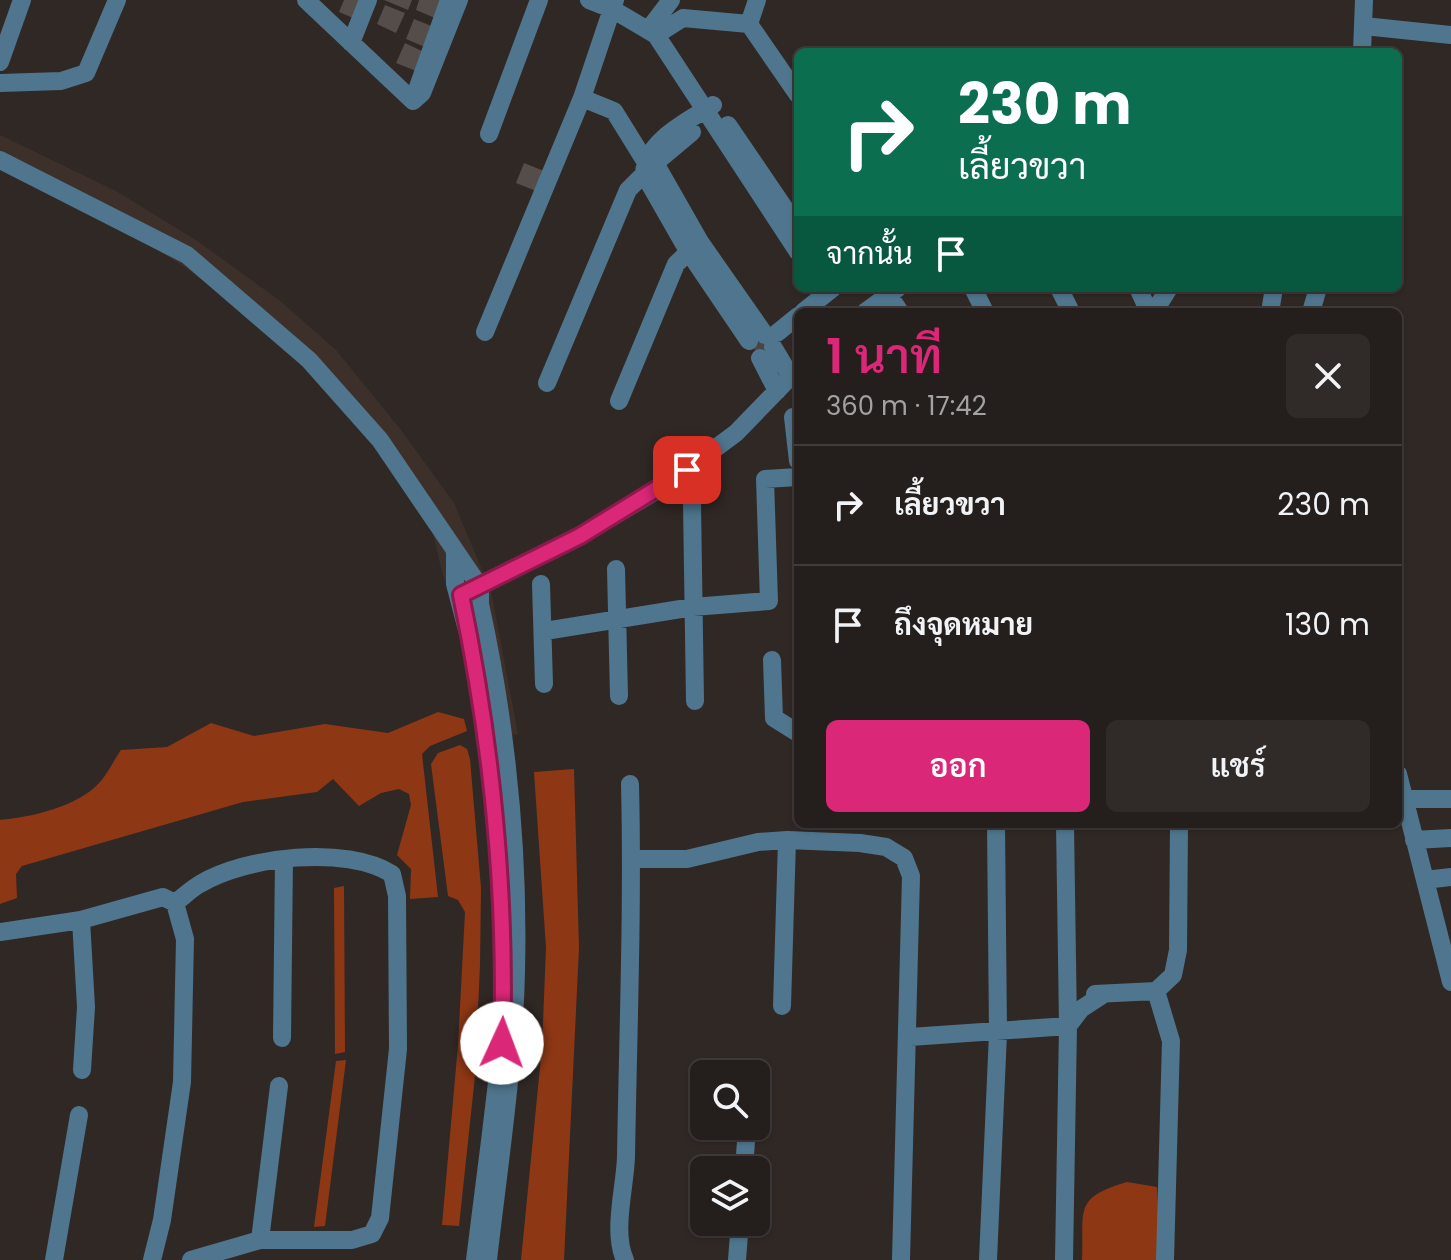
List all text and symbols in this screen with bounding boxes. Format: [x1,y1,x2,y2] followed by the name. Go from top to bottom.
[958,65,1132,144] text: 230 m
[826,80,930,184] icon: right
[958,141,1086,192] text: เลี้ยวขวา
[826,232,913,275] text: จากนั้น
[929,232,973,276] icon: arrive
[826,323,942,390] text: 1 นาที
[1286,334,1370,418] button: close
[826,388,987,424] text: 360 m · 17:42
[653,436,721,504] pin
[665,448,709,492] icon: arrive
[826,483,870,527] icon: right
[894,483,1006,526] text: เลี้ยวขวา
[1277,483,1370,526] text: 230 m
[826,603,870,647] icon: arrive
[894,603,1033,646] text: ถึงจุดหมาย
[1285,603,1370,646] text: 130 m
[826,720,1090,812] button: ออก
[1106,720,1370,812] button: แชร์
[460,1001,544,1085] position arrow
[690,1060,770,1236] map controls
[690,1060,770,1140] button: search
[690,1156,770,1236] button: layers

